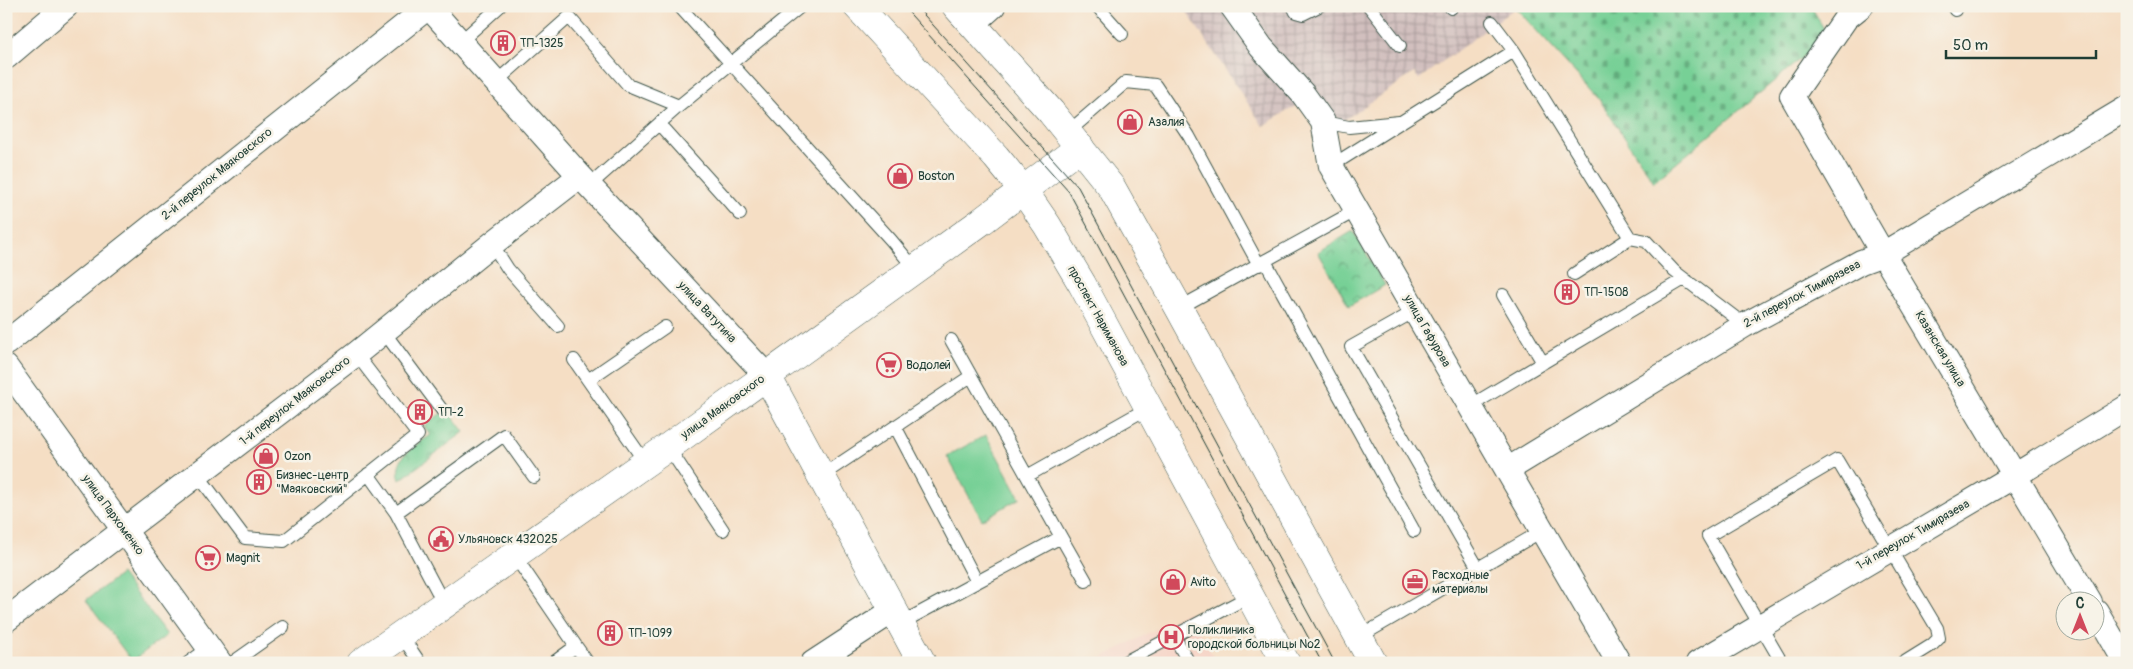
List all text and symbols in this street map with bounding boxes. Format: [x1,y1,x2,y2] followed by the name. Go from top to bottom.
[1946,28,2096,60] scale bar
[490,30,516,56] building icon: ТП-1325
[520,36,564,51] place label: ТП-1325
[1953,36,1988,55] text: 50 m
[1117,109,1143,135] shop icon: Азалия
[1148,115,1185,130] place label: Азалия
[159,124,276,223] street label: 2-й переулок Маяковского
[887,163,913,189] shop icon: Boston
[918,169,955,184] place label: Boston
[1741,257,1863,331] street label: 2-й переулок Тимирязева
[1064,263,1132,369] street label: проспект Нариманова
[674,277,740,346] street label: улица Ватутина
[1554,279,1580,305] building icon: ТП-1508
[1584,285,1628,300] place label: ТП-1508
[1400,291,1454,370] street label: улица Гафурова
[1911,308,1969,390] street label: Казанская улица
[876,352,902,378] supermarket icon: Водолей
[237,353,354,449] street label: 1-й переулок Маяковского
[906,358,951,373] place label: Водолей
[677,371,768,443] street label: улица Маяковского
[407,399,433,425] building icon: ТП-2
[438,405,464,420] place label: ТП-2
[253,443,279,469] shop icon: Ozon
[284,449,311,464] place label: Ozon
[276,468,349,497] place label: Бизнес-центр "Маяковский"
[246,469,272,495] building icon: Бизнес-центр "Маяковский"
[78,471,148,559] street label: улица Пархоменко
[1854,496,1973,574] street label: 1-й переулок Тимирязева
[428,526,454,552] public building icon: Ульяновск 432025
[458,532,558,547] place label: Ульяновск 432025
[195,545,221,571] supermarket icon: Magnit
[226,551,260,566] place label: Magnit
[1432,568,1489,597] place label: Расходные материалы
[1160,569,1186,595] shop icon: Avito
[1402,569,1428,595] office icon: Расходные материалы
[1190,575,1216,590] place label: Avito
[2056,592,2106,642] north arrow
[2076,595,2085,612] text: С
[597,620,623,646] building icon: ТП-1099
[1188,623,1321,652] place label: Поликлиника городской больницы №2
[1158,624,1184,650] hospital icon: Поликлиника городской больницы №2
[628,626,672,641] place label: ТП-1099

